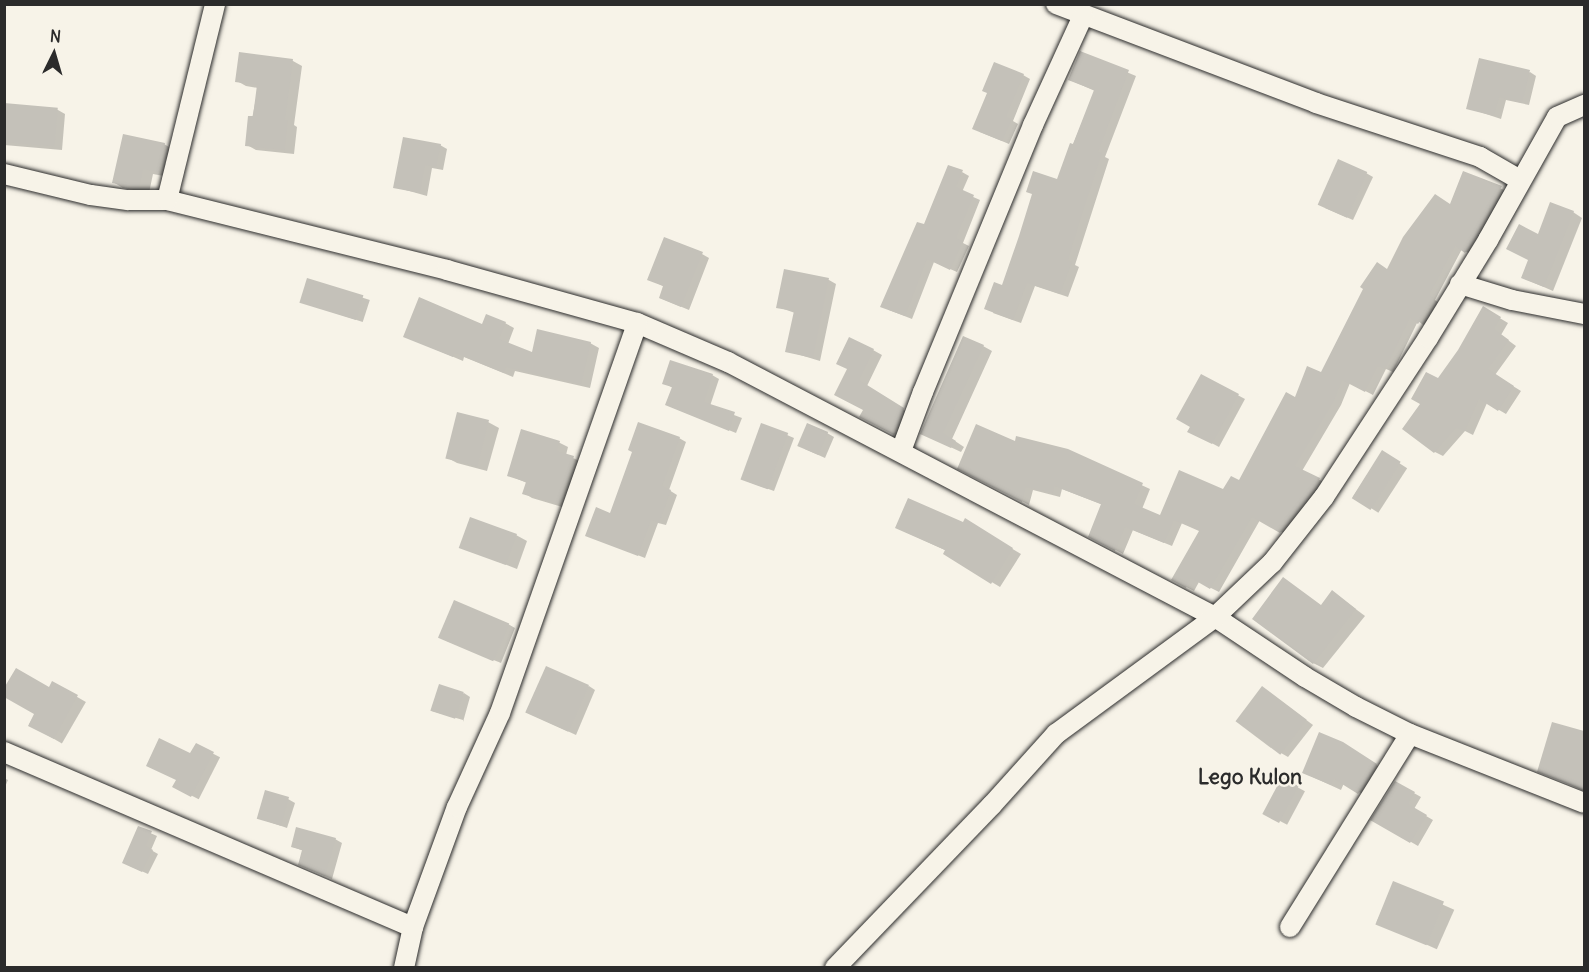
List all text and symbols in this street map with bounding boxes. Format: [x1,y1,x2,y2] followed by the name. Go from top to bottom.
[24,24,84,84] north arrow
[49,26,62,47] text: N
[1198,764,1302,790] district label: Lego Kulon

